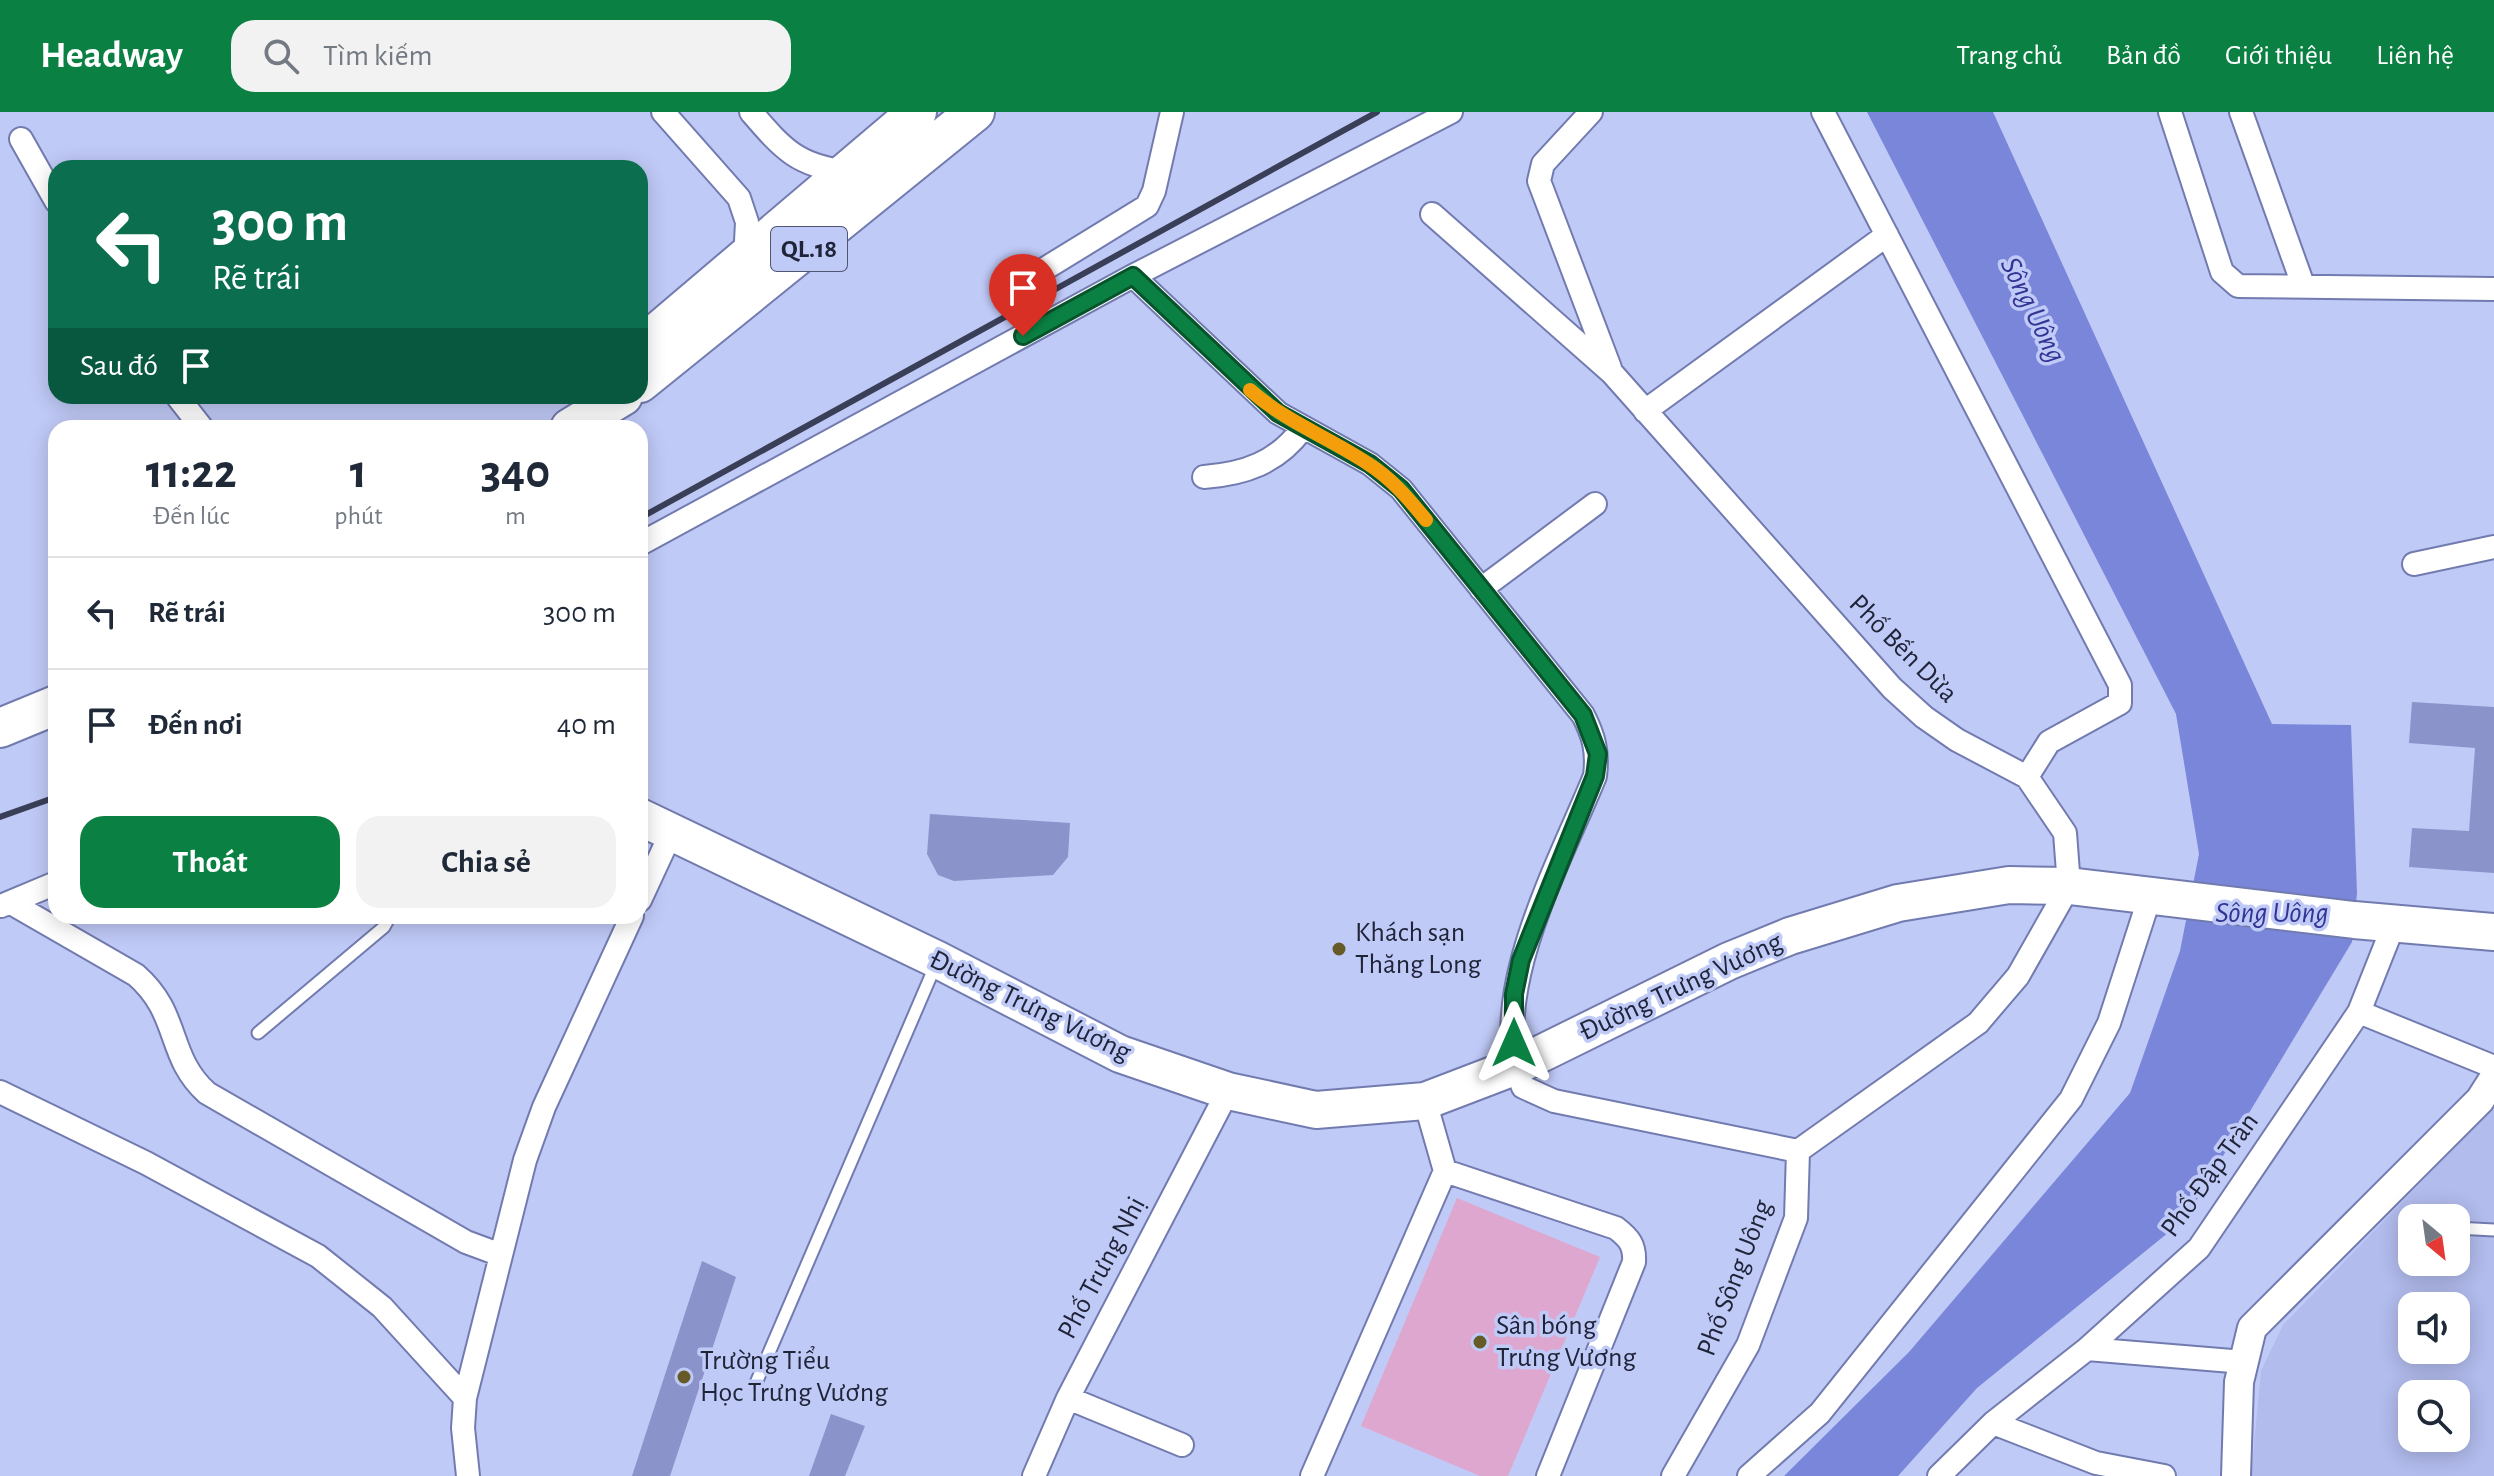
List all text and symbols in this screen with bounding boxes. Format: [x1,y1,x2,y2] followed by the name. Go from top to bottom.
[231,20,791,92] search box
[259,34,303,78] icon: search
[40,37,183,75] text: Headway
[323,41,433,71] text: Tìm kiếm
[1956,42,2062,70] text: Trang chủ
[2106,42,2181,70] text: Bản đồ
[2225,42,2332,70] text: Giới thiệu
[2376,42,2454,70] text: Liên hệ
[80,192,184,296] icon: left
[212,195,348,251] text: 300 m
[771,227,847,271] road number: QL.18
[1995,252,2071,368] water label: Sông Uông
[989,254,1057,336] pin
[212,260,301,296] text: Rẽ trái
[1001,266,1045,310] icon: arrive
[174,344,218,388] icon: arrive
[80,351,158,381] text: Sau đó
[146,449,237,497] text: 11:22
[350,449,367,497] text: 1
[480,449,550,497] text: 340
[153,503,230,529] text: Đến lúc
[334,503,383,529] text: phút
[505,503,526,529] text: m
[1844,590,1963,709] street label: Phố Bến Dừa
[80,591,124,635] icon: left
[148,598,226,628] text: Rẽ trái
[543,598,616,628] text: 300 m
[80,703,124,747] icon: arrive
[148,710,242,740] text: Đến nơi
[557,710,616,740] text: 40 m
[80,816,340,908] button: Thoát
[356,816,616,908] button: Chia sẻ
[2215,898,2329,928] water label: Sông Uông
[1355,919,1482,979] place label: Khách sạn Thăng Long
[1575,928,1787,1046] street label: Đường Trưng Vương
[1330,940,1348,958] marker: Khách sạn Thăng Long
[925,945,1135,1067] street label: Đường Trưng Vương
[1472,1001,1556,1085] position arrow
[2156,1108,2264,1242] street label: Phố Đập Tràn
[1053,1192,1151,1344] street label: Phố Trưng Nhị
[1692,1196,1778,1360] street label: Phố Sông Uông
[2398,1204,2470,1276] north arrow
[2398,1204,2470,1452] map controls
[2398,1292,2470,1364] button: sound
[1496,1312,1637,1372] place label: Sân bóng Trưng Vương
[1471,1333,1489,1351] marker: Sân bóng Trưng Vương
[700,1346,888,1407] place label: Trường Tiểu Học Trưng Vương
[675,1368,693,1386] marker: Trường Tiểu Học Trưng Vương
[2398,1380,2470,1452] button: search

